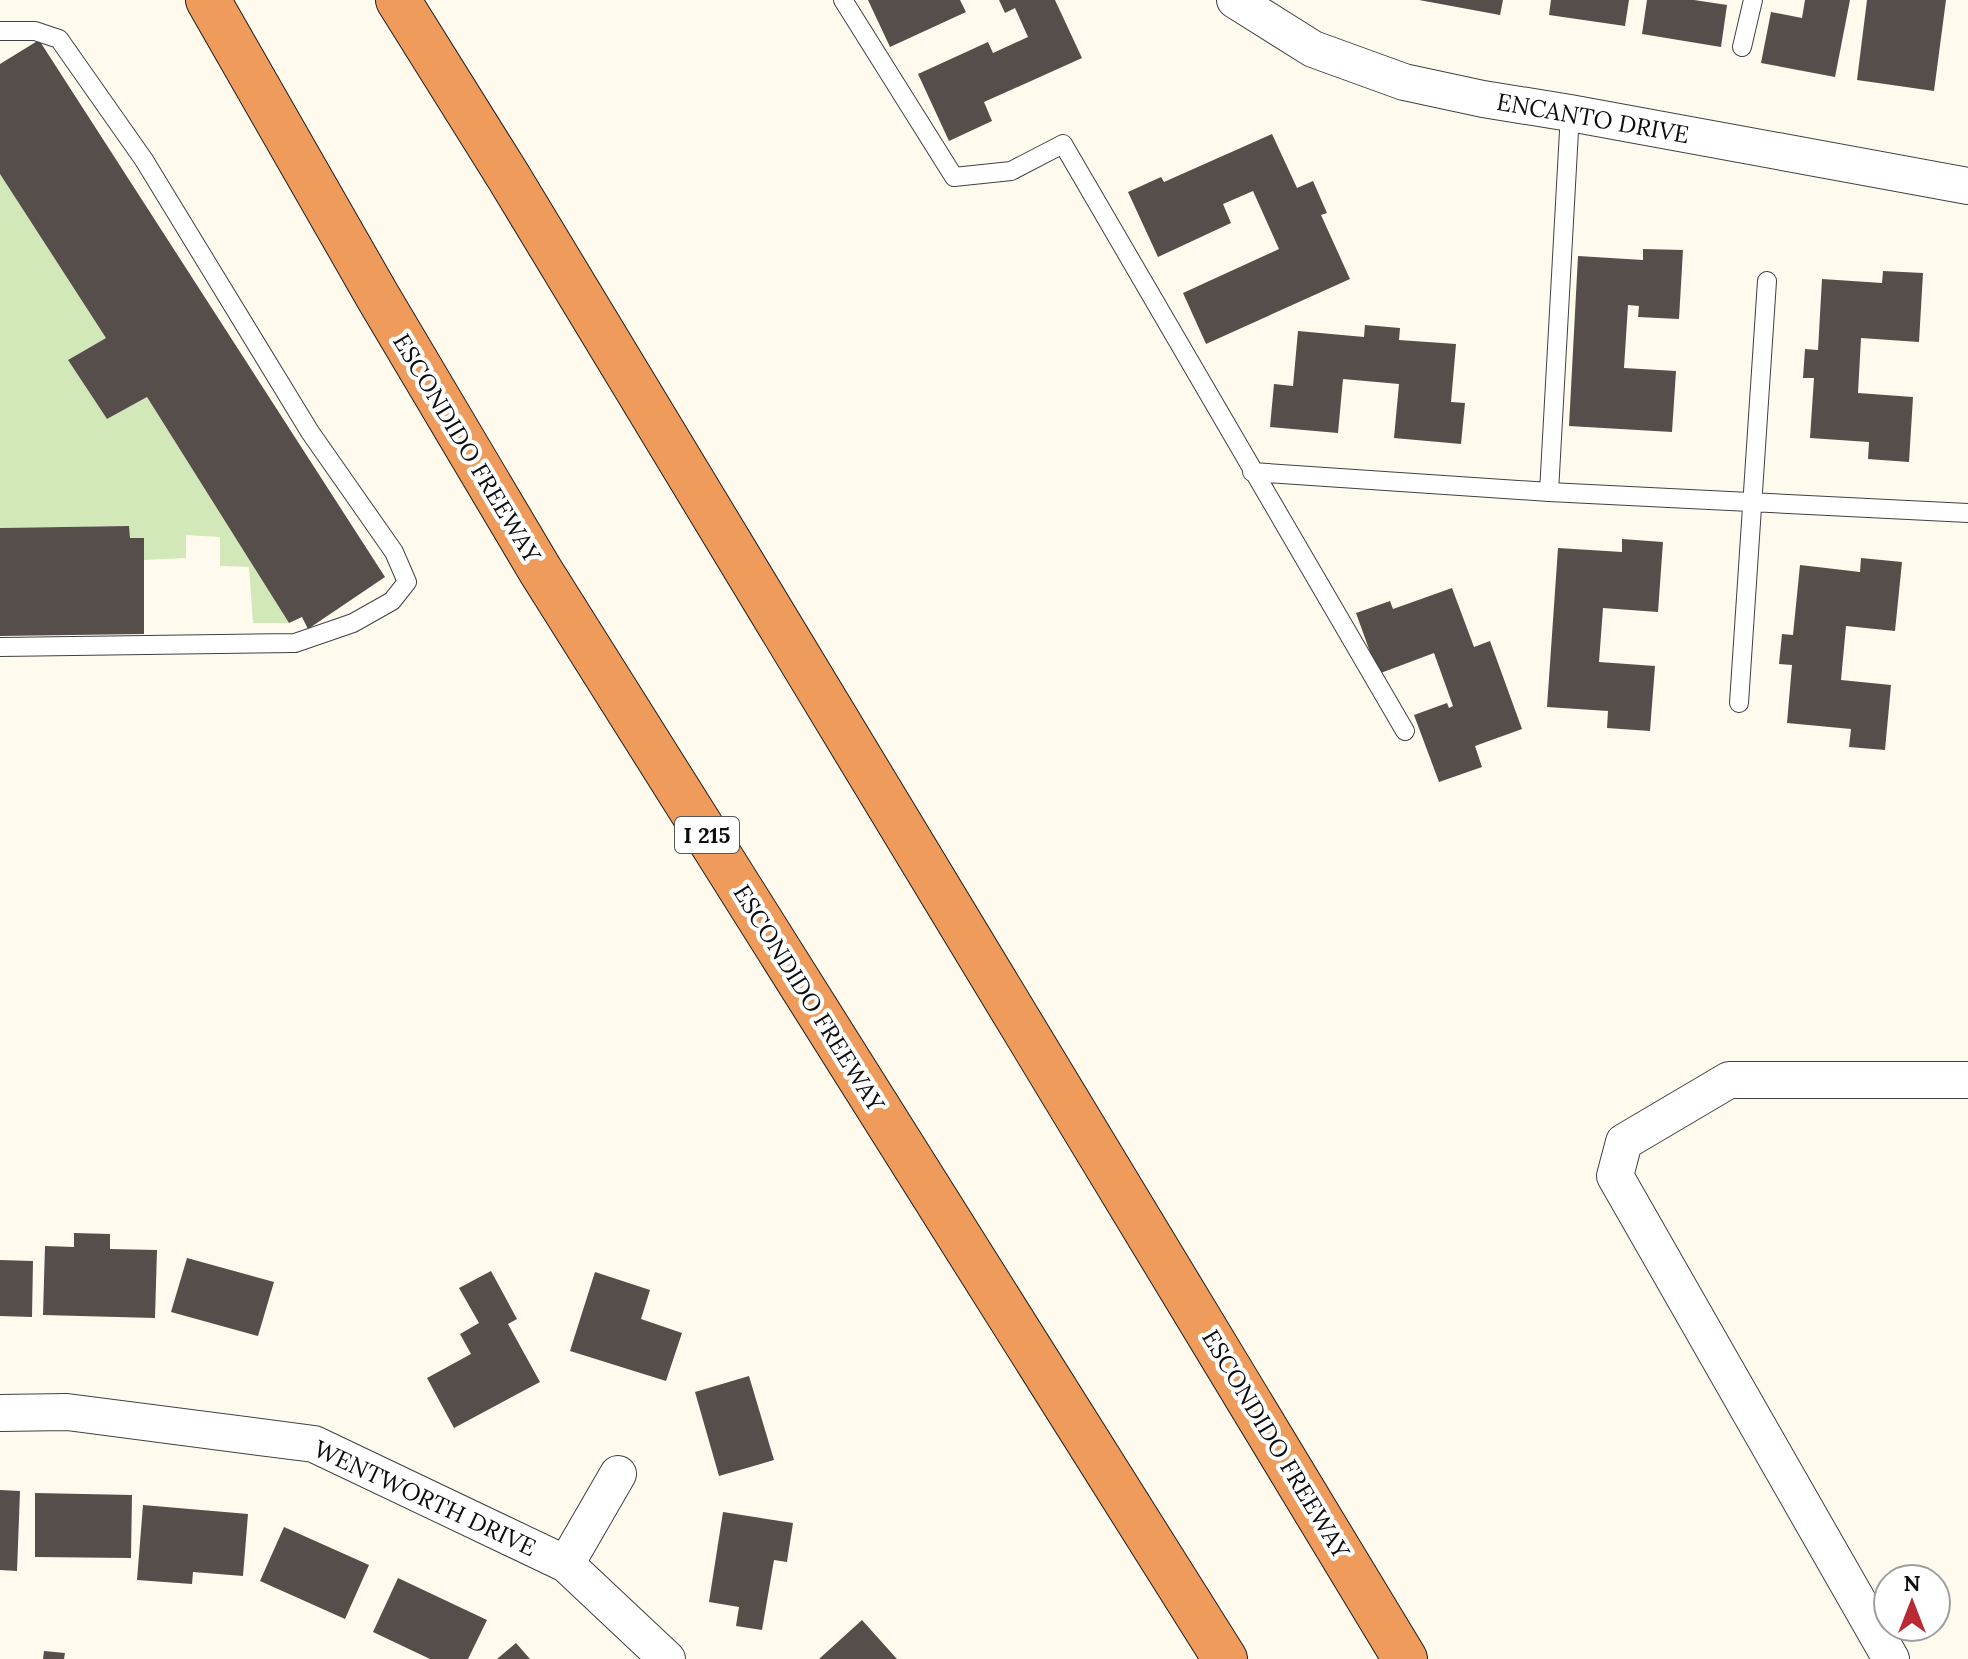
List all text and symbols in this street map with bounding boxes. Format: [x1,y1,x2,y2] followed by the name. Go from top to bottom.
[1494,86,1692,150] street label: ENCANTO DRIVE
[386,328,548,569] street label: ESCONDIDO FREEWAY
[675,817,739,853] road number: I 215
[727,879,892,1118] street label: ESCONDIDO FREEWAY
[1195,1324,1357,1565] street label: ESCONDIDO FREEWAY
[309,1433,541,1563] street label: WENTWORTH DRIVE
[1872,1563,1952,1643] north arrow
[1903,1569,1921,1597] text: N

